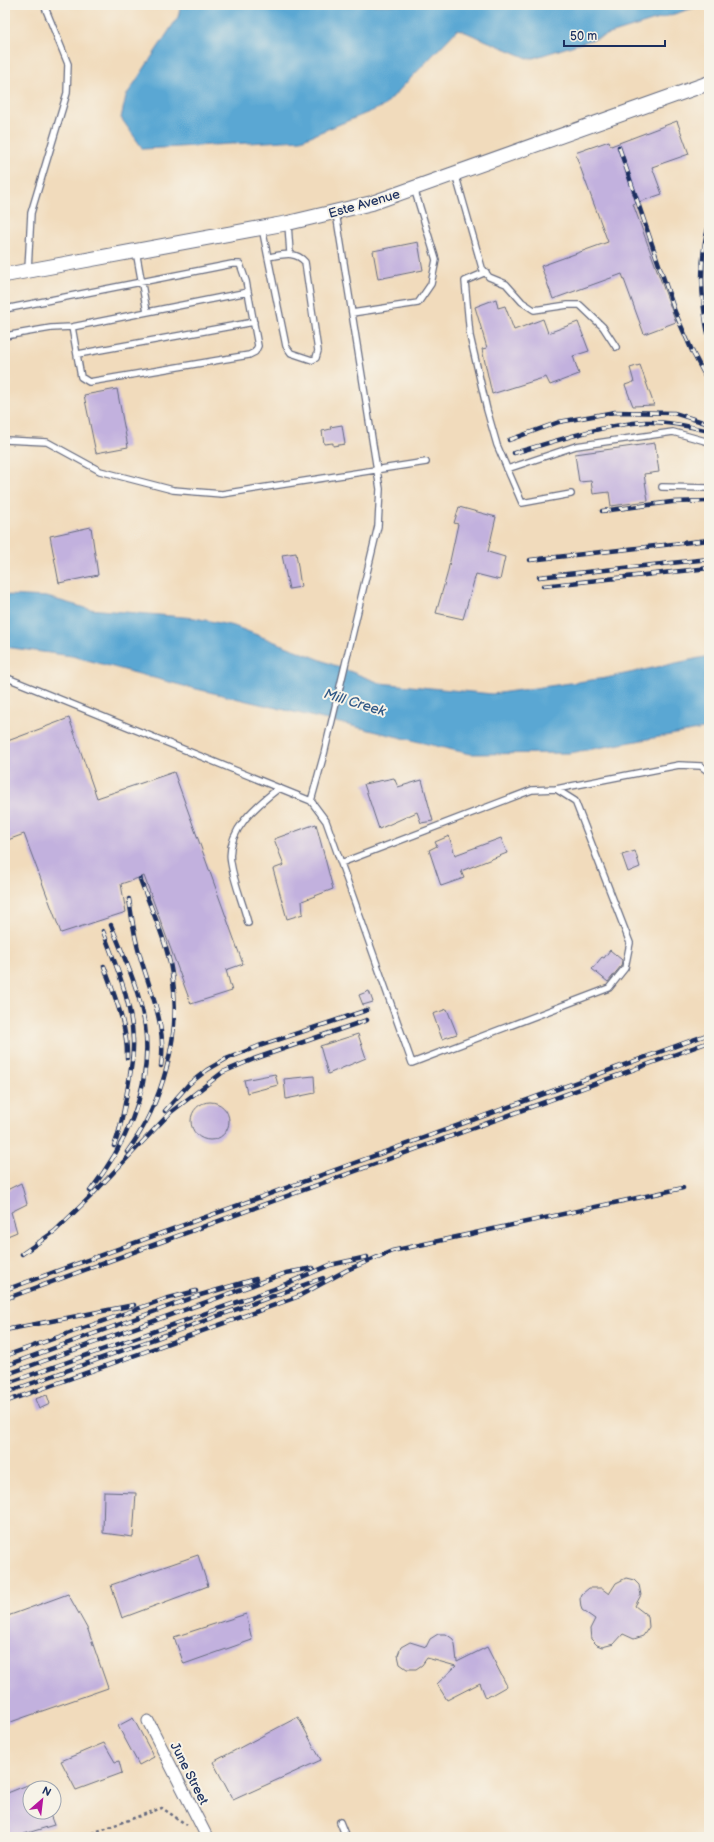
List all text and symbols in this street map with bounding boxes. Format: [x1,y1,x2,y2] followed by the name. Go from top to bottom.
[564,22,665,48] scale bar
[570,29,597,44] text: 50 m
[327,186,402,222] street label: Este Avenue
[322,685,389,720] water label: Mill Creek
[167,1740,212,1807] street label: June Street
[22,1780,62,1820] north arrow
[40,1784,53,1799] text: N

